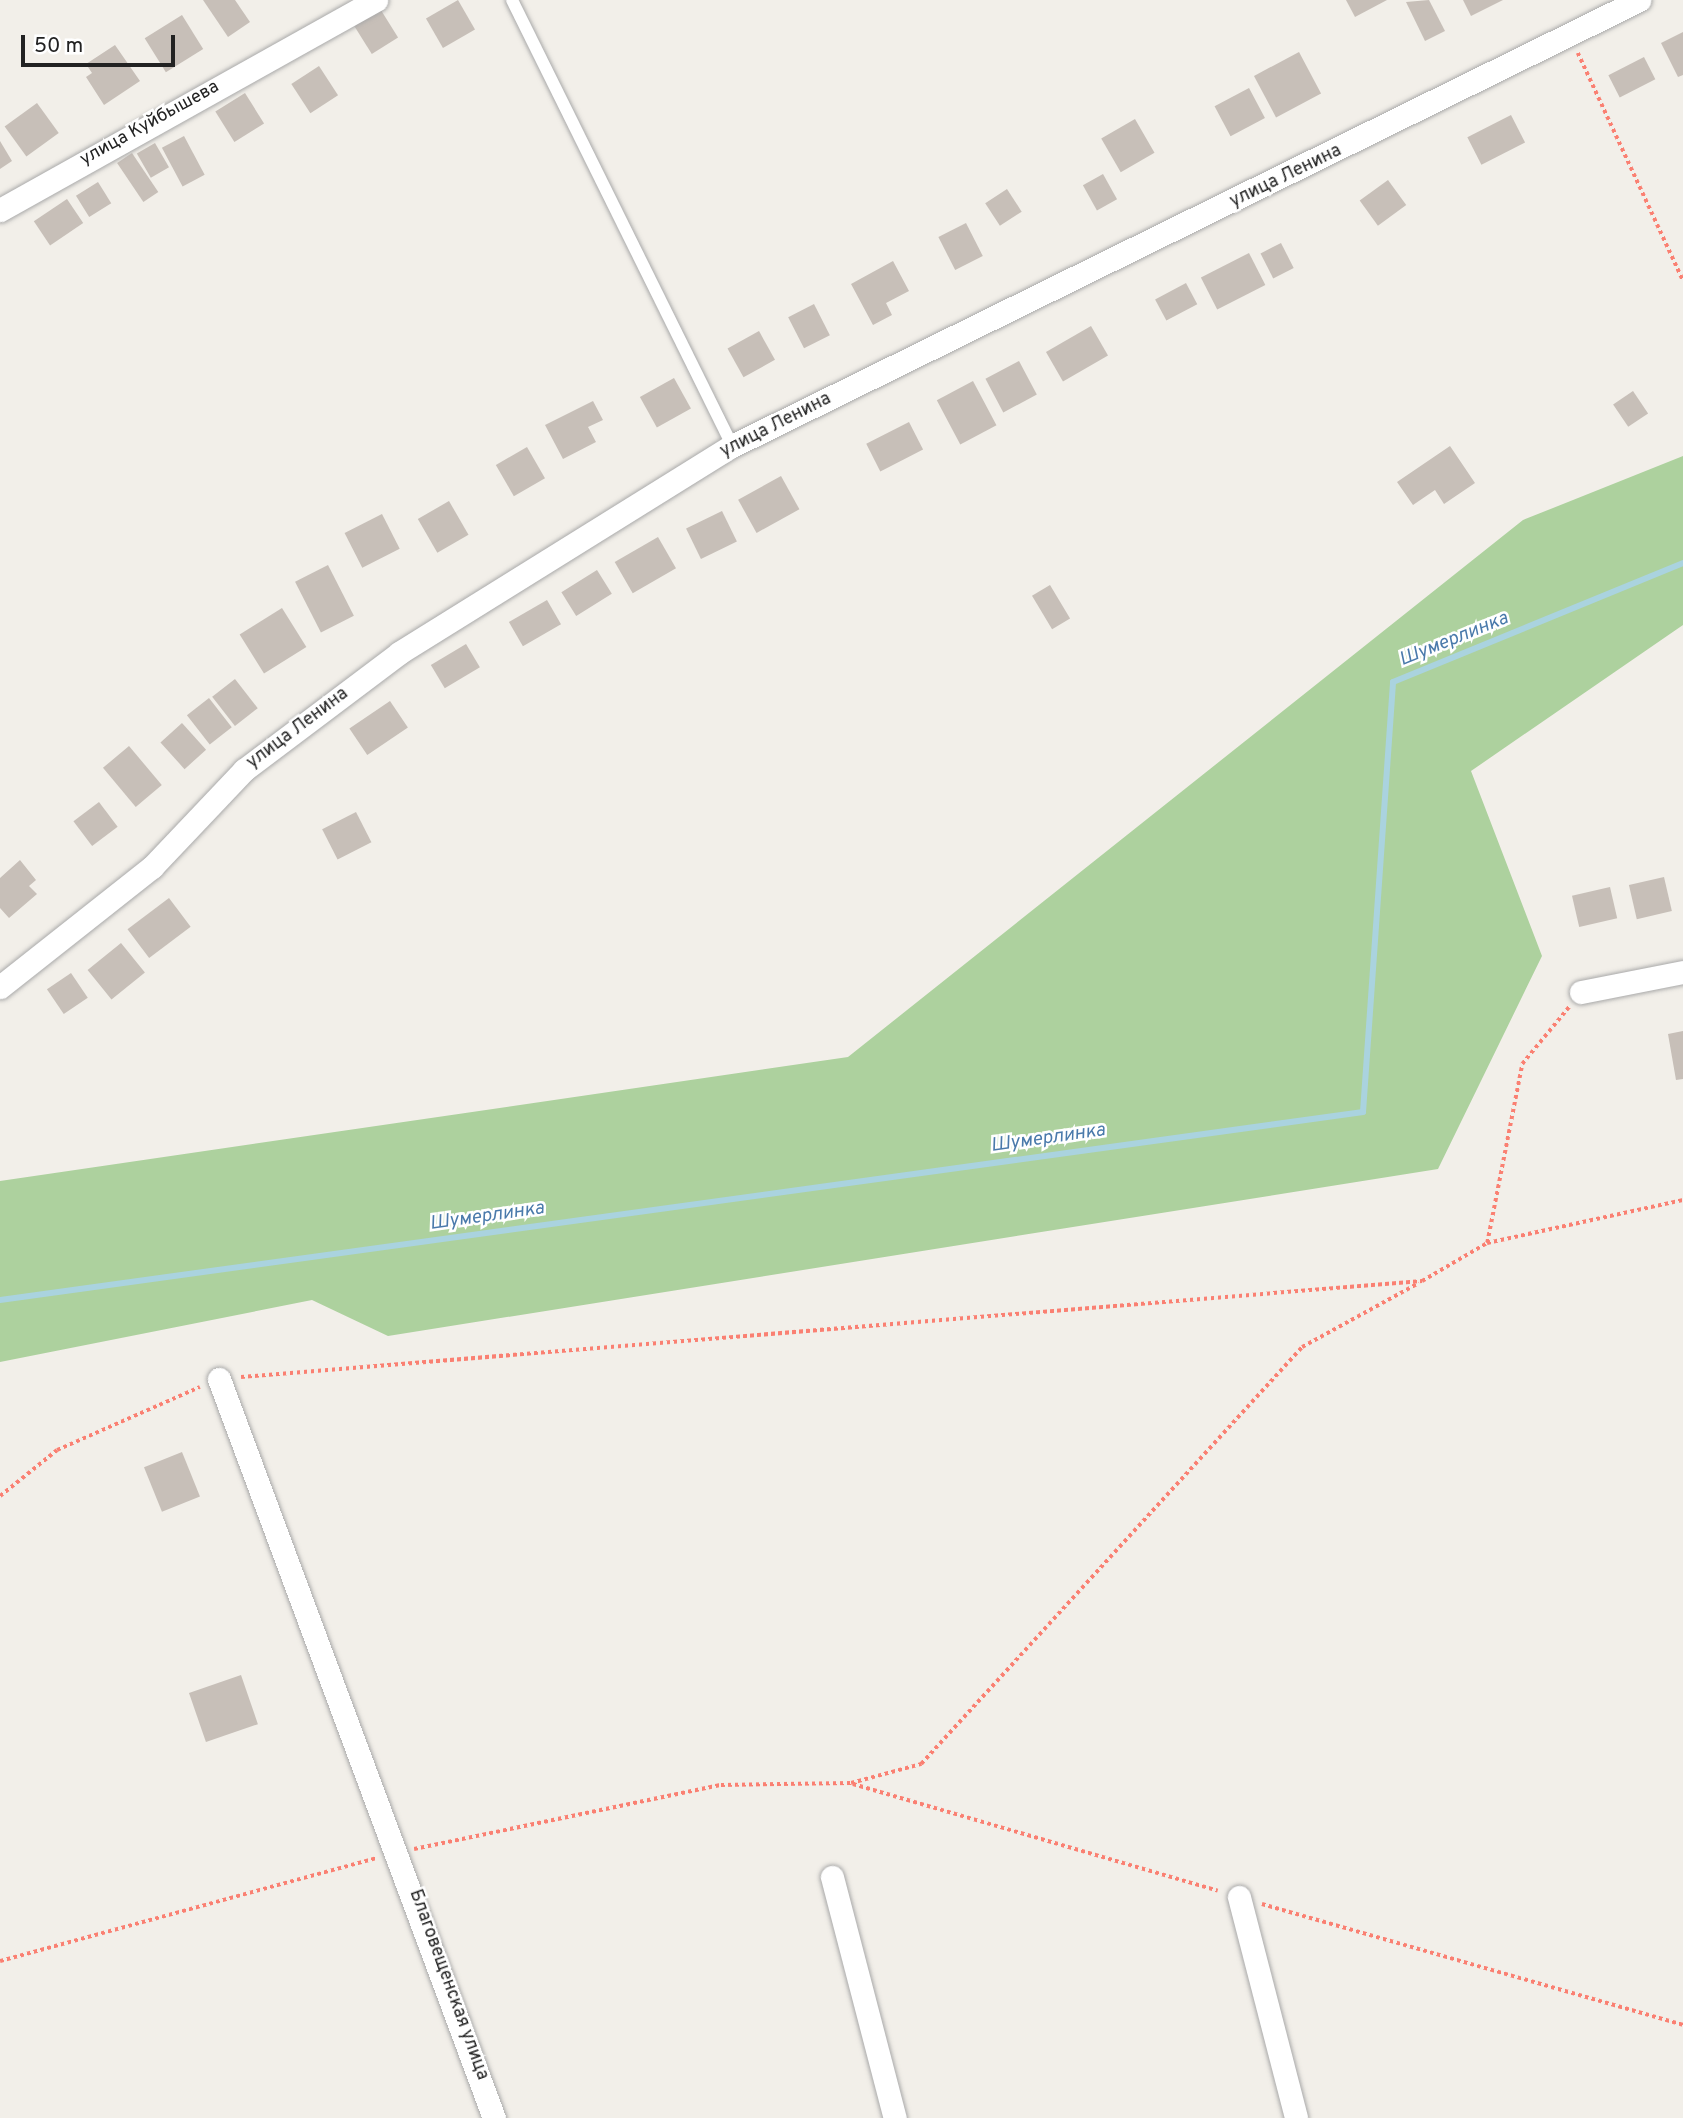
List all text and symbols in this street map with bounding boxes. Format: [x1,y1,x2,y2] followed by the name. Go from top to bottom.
[24,21,178,65] scale bar
[34,33,83,60] text: 50 m
[77,77,223,171] street label: улица Куйбышева
[1227,141,1345,213] street label: улица Ленина
[717,389,835,463] street label: улица Ленина
[1396,608,1512,672] water label: Шумерлинка
[243,684,353,774] street label: улица Ленина
[989,1120,1107,1158] water label: Шумерлинка
[428,1198,546,1236] water label: Шумерлинка
[403,1887,493,2083] street label: Благовещенская улица

